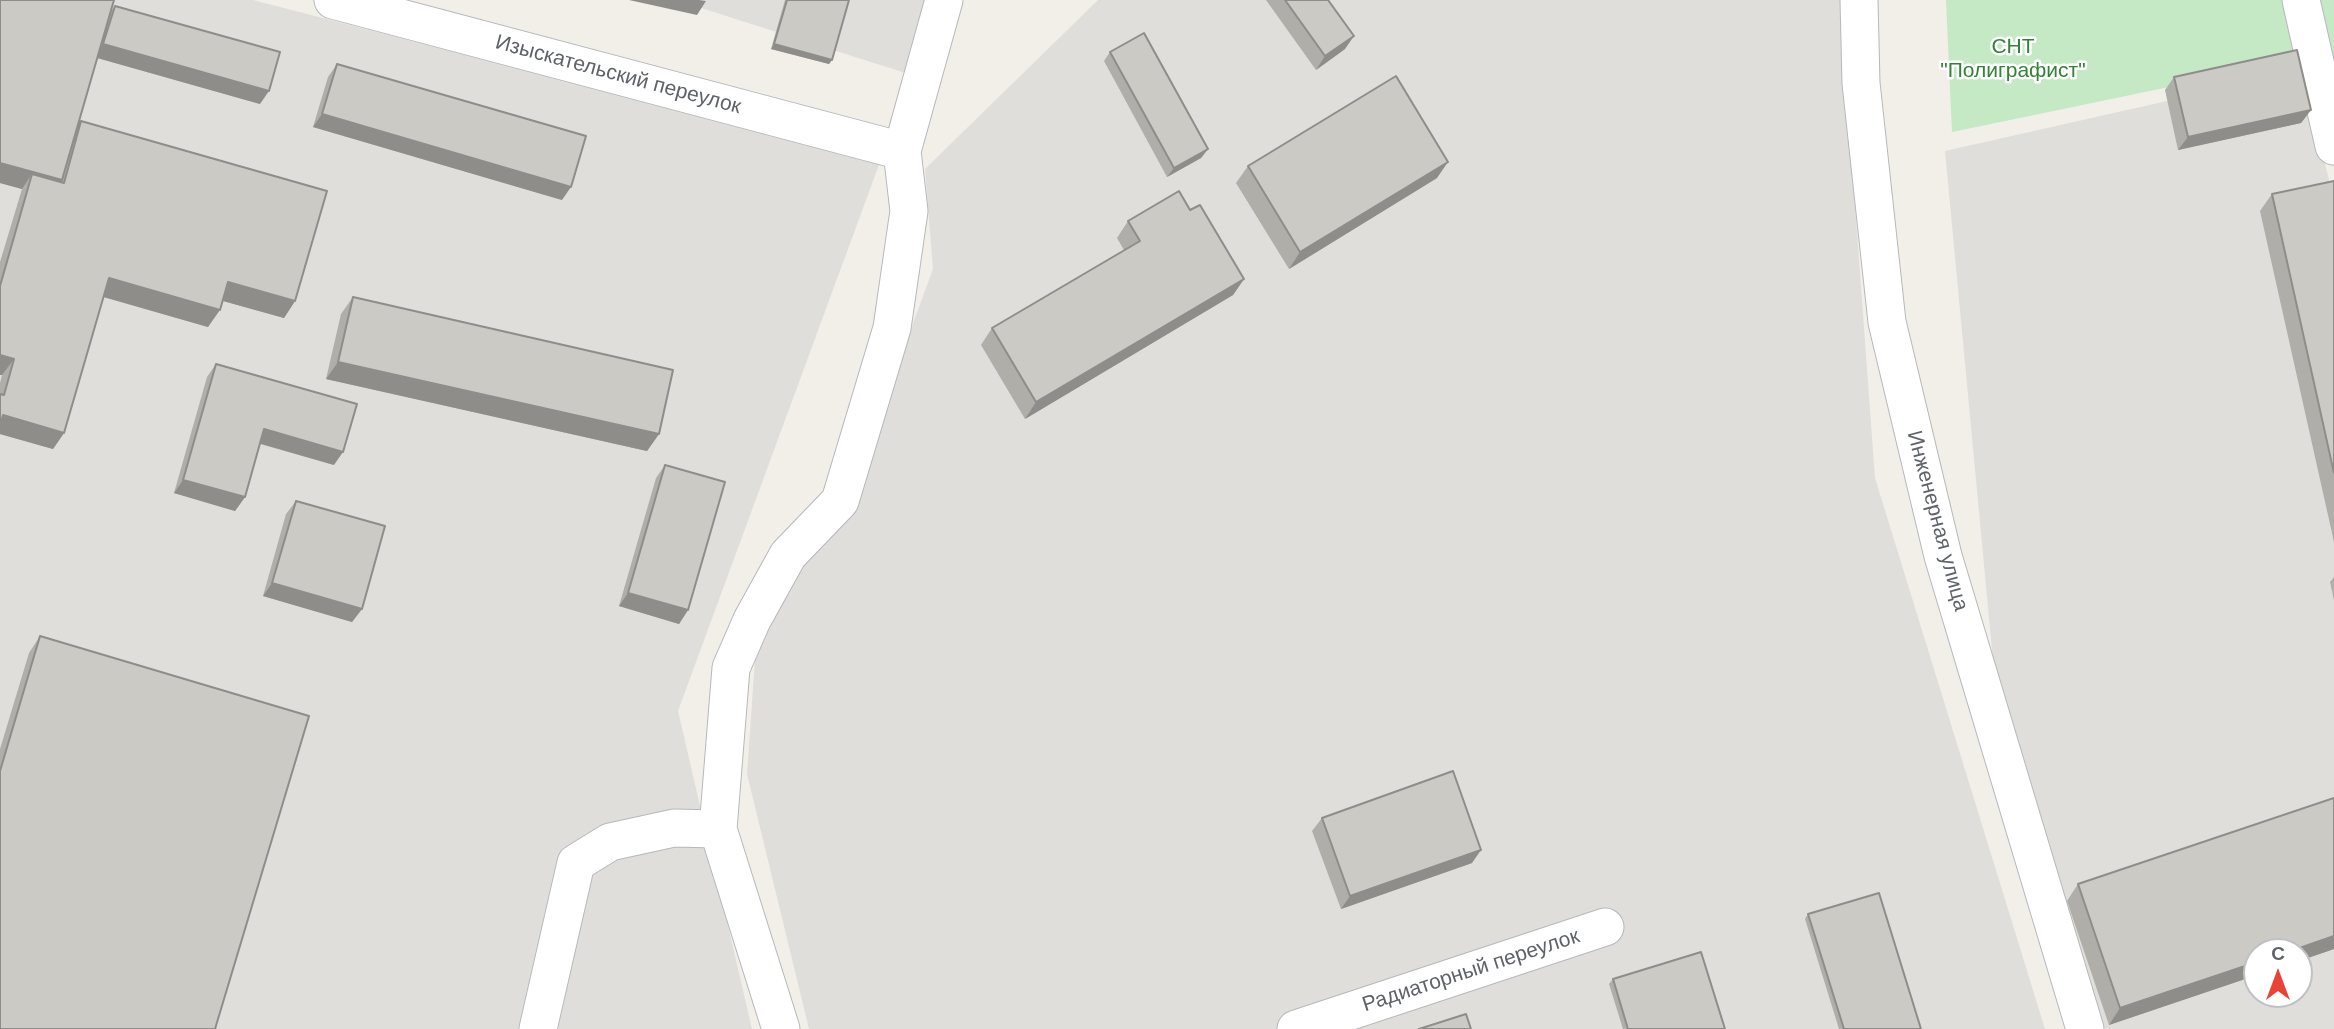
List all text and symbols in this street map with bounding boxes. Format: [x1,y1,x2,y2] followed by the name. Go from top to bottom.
[492,30,744,120] street label: Изыскательский переулок
[1940,34,2086,84] park label: СНТ "Полиграфист"
[1901,428,1973,614] street label: Инженерная улица
[1359,924,1583,1018] street label: Радиаторный переулок
[2243,938,2313,1008] north arrow
[2271,943,2285,964] text: С

